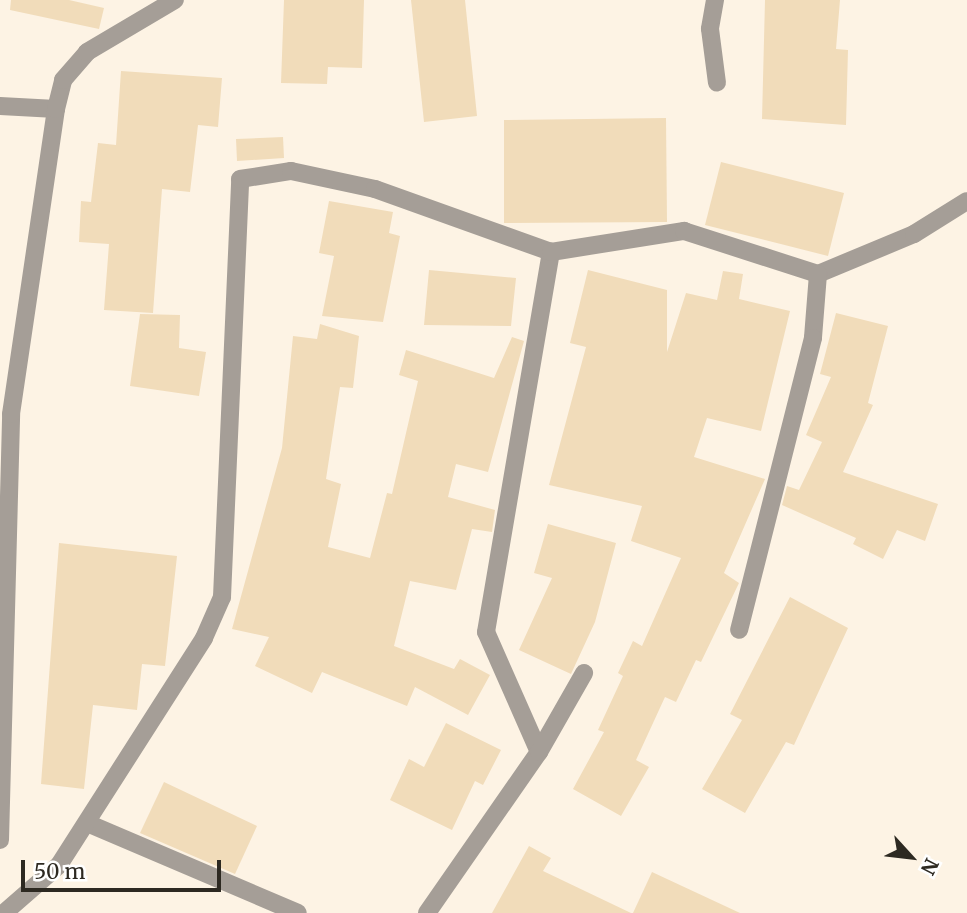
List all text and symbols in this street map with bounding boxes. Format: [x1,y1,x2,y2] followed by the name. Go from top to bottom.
[876,822,946,892] north arrow
[24,846,224,890] scale bar
[916,854,944,879] text: N
[34,858,85,885] text: 50 m

